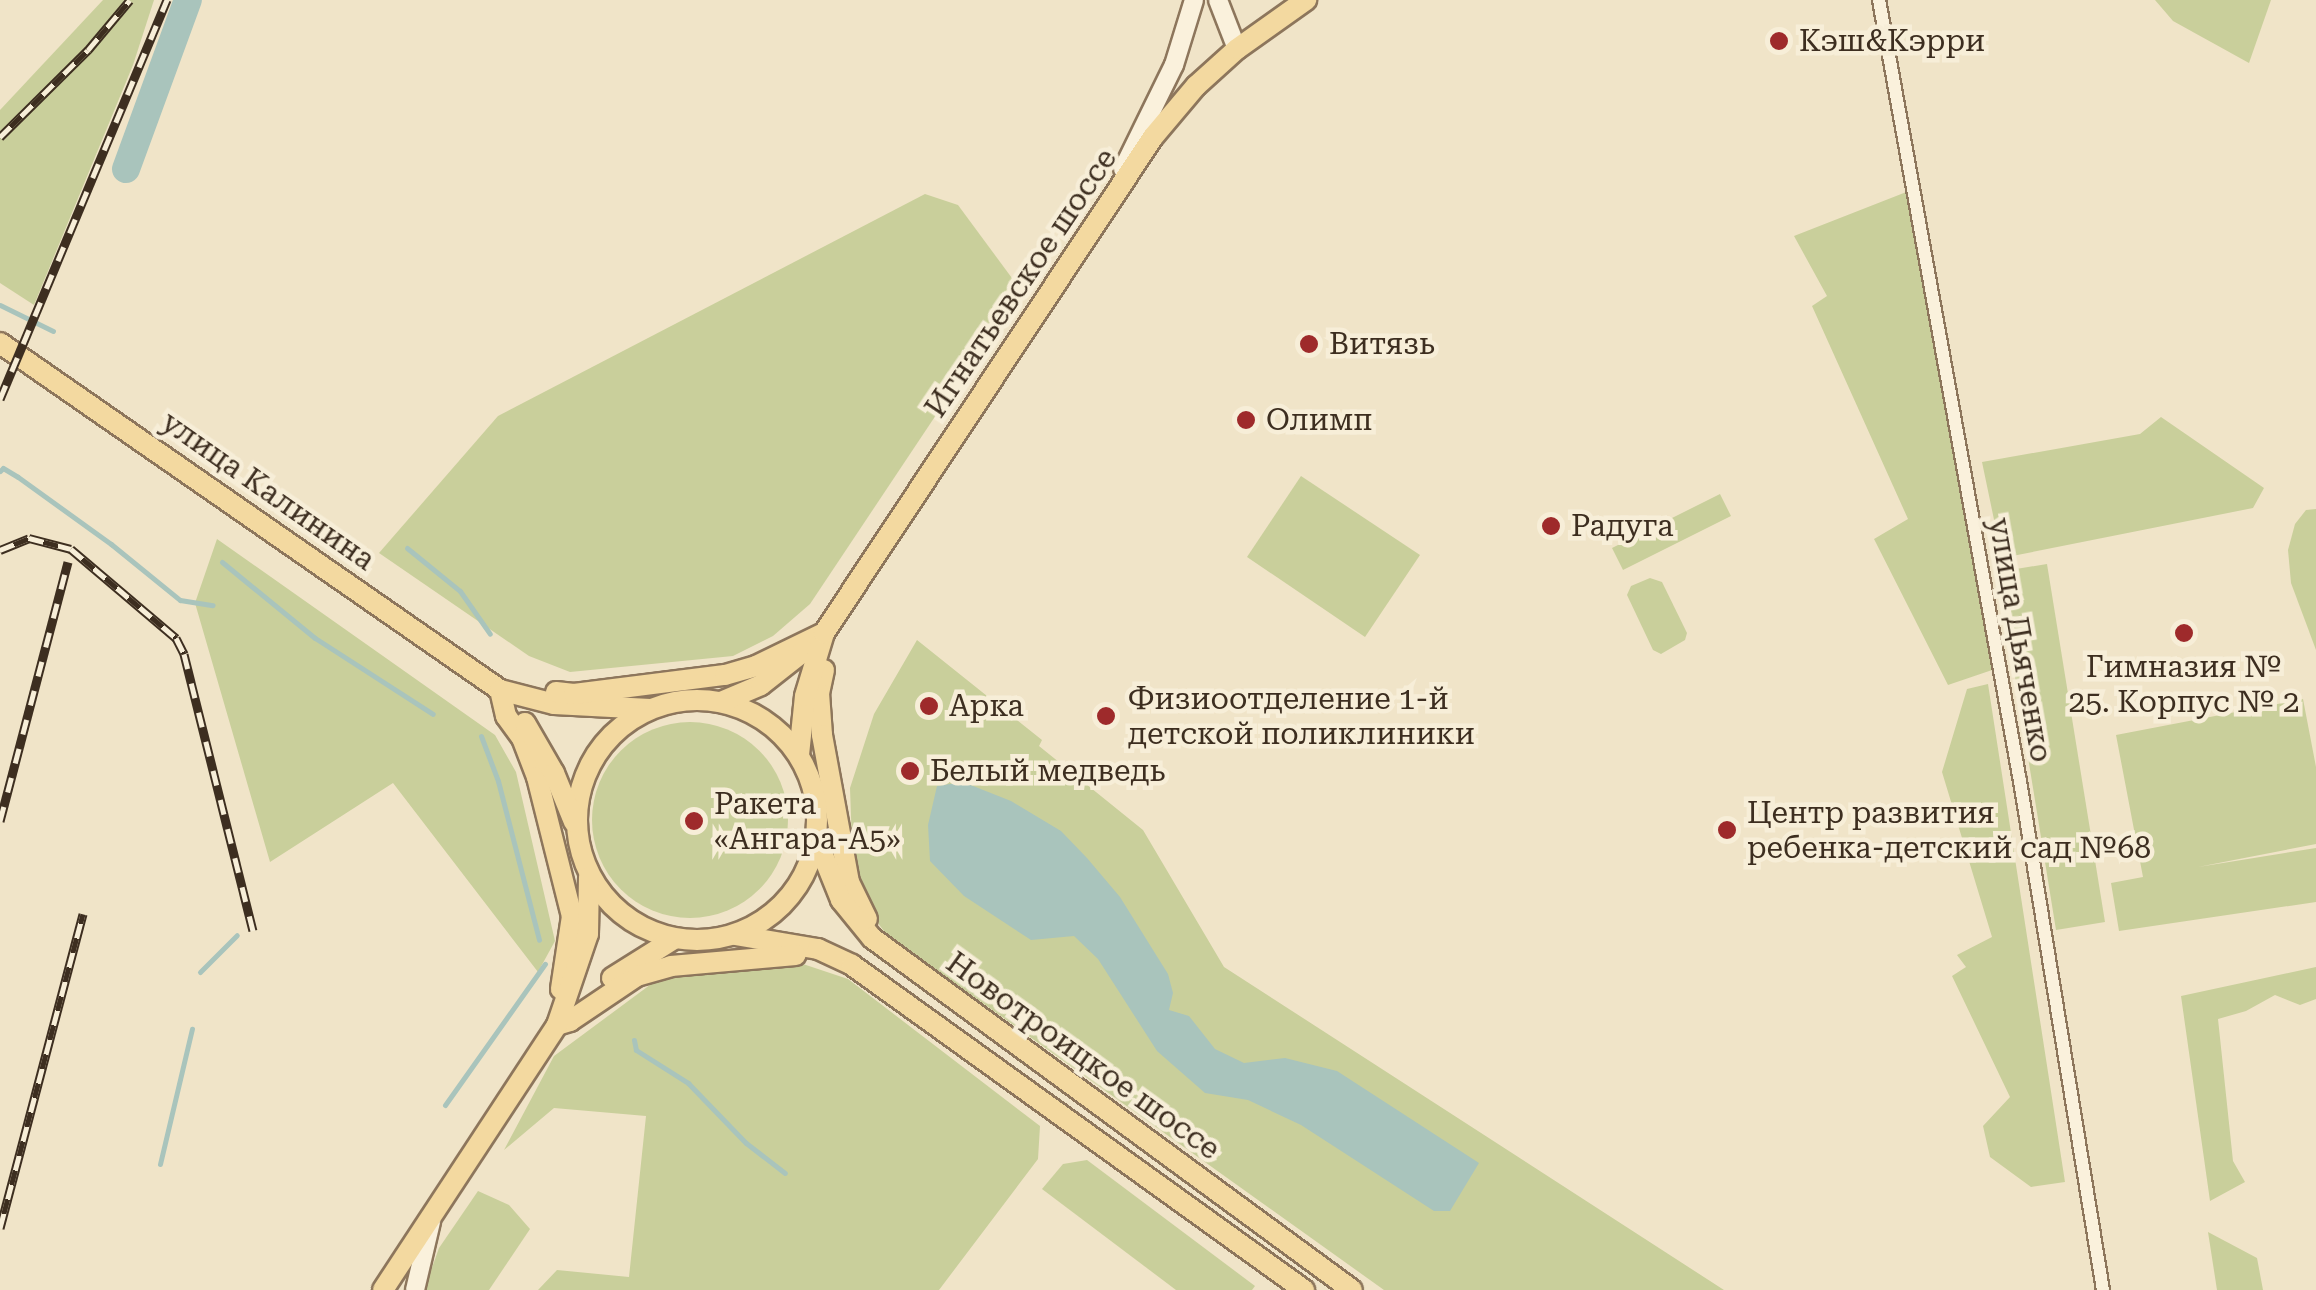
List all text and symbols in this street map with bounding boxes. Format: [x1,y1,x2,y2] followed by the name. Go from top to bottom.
[1799,23,1985,59] place label: Кэш&Кэрри
[1768,30,1790,52] marker: Кэш&Кэрри
[918,142,1124,424] street label: Игнатьевское шоссе
[1329,326,1435,362] place label: Витязь
[1298,333,1320,355] marker: Витязь
[1266,402,1372,438] place label: Олимп
[154,404,382,578] street label: улица Калинина
[1235,409,1257,431] marker: Олимп
[1571,508,1674,544] place label: Радуга
[1540,515,1562,537] marker: Радуга
[1981,515,2059,765] street label: улица Дьяченко
[2173,622,2195,644] marker: Гимназия № 25. Корпус № 2
[2068,649,2300,720] place label: Гимназия № 25. Корпус № 2
[1128,681,1475,752] place label: Физиоотделение 1-й детской поликлиники
[949,688,1024,724] place label: Арка
[918,695,940,717] marker: Арка
[1093,703,1119,729] marker: Физиоотделение 1-й детской поликлиники
[930,753,1165,789] place label: Белый медведь
[899,760,921,782] marker: Белый медведь
[714,786,901,856] place label: Ракета «Ангара-А5»
[1747,795,2151,866] place label: Центр развития ребенка-детский сад №68
[683,810,705,832] marker: Ракета «Ангара-А5»
[1716,819,1738,841] marker: Центр развития ребенка-детский сад №68
[939,945,1227,1167] street label: Новотроицкое шоссе

